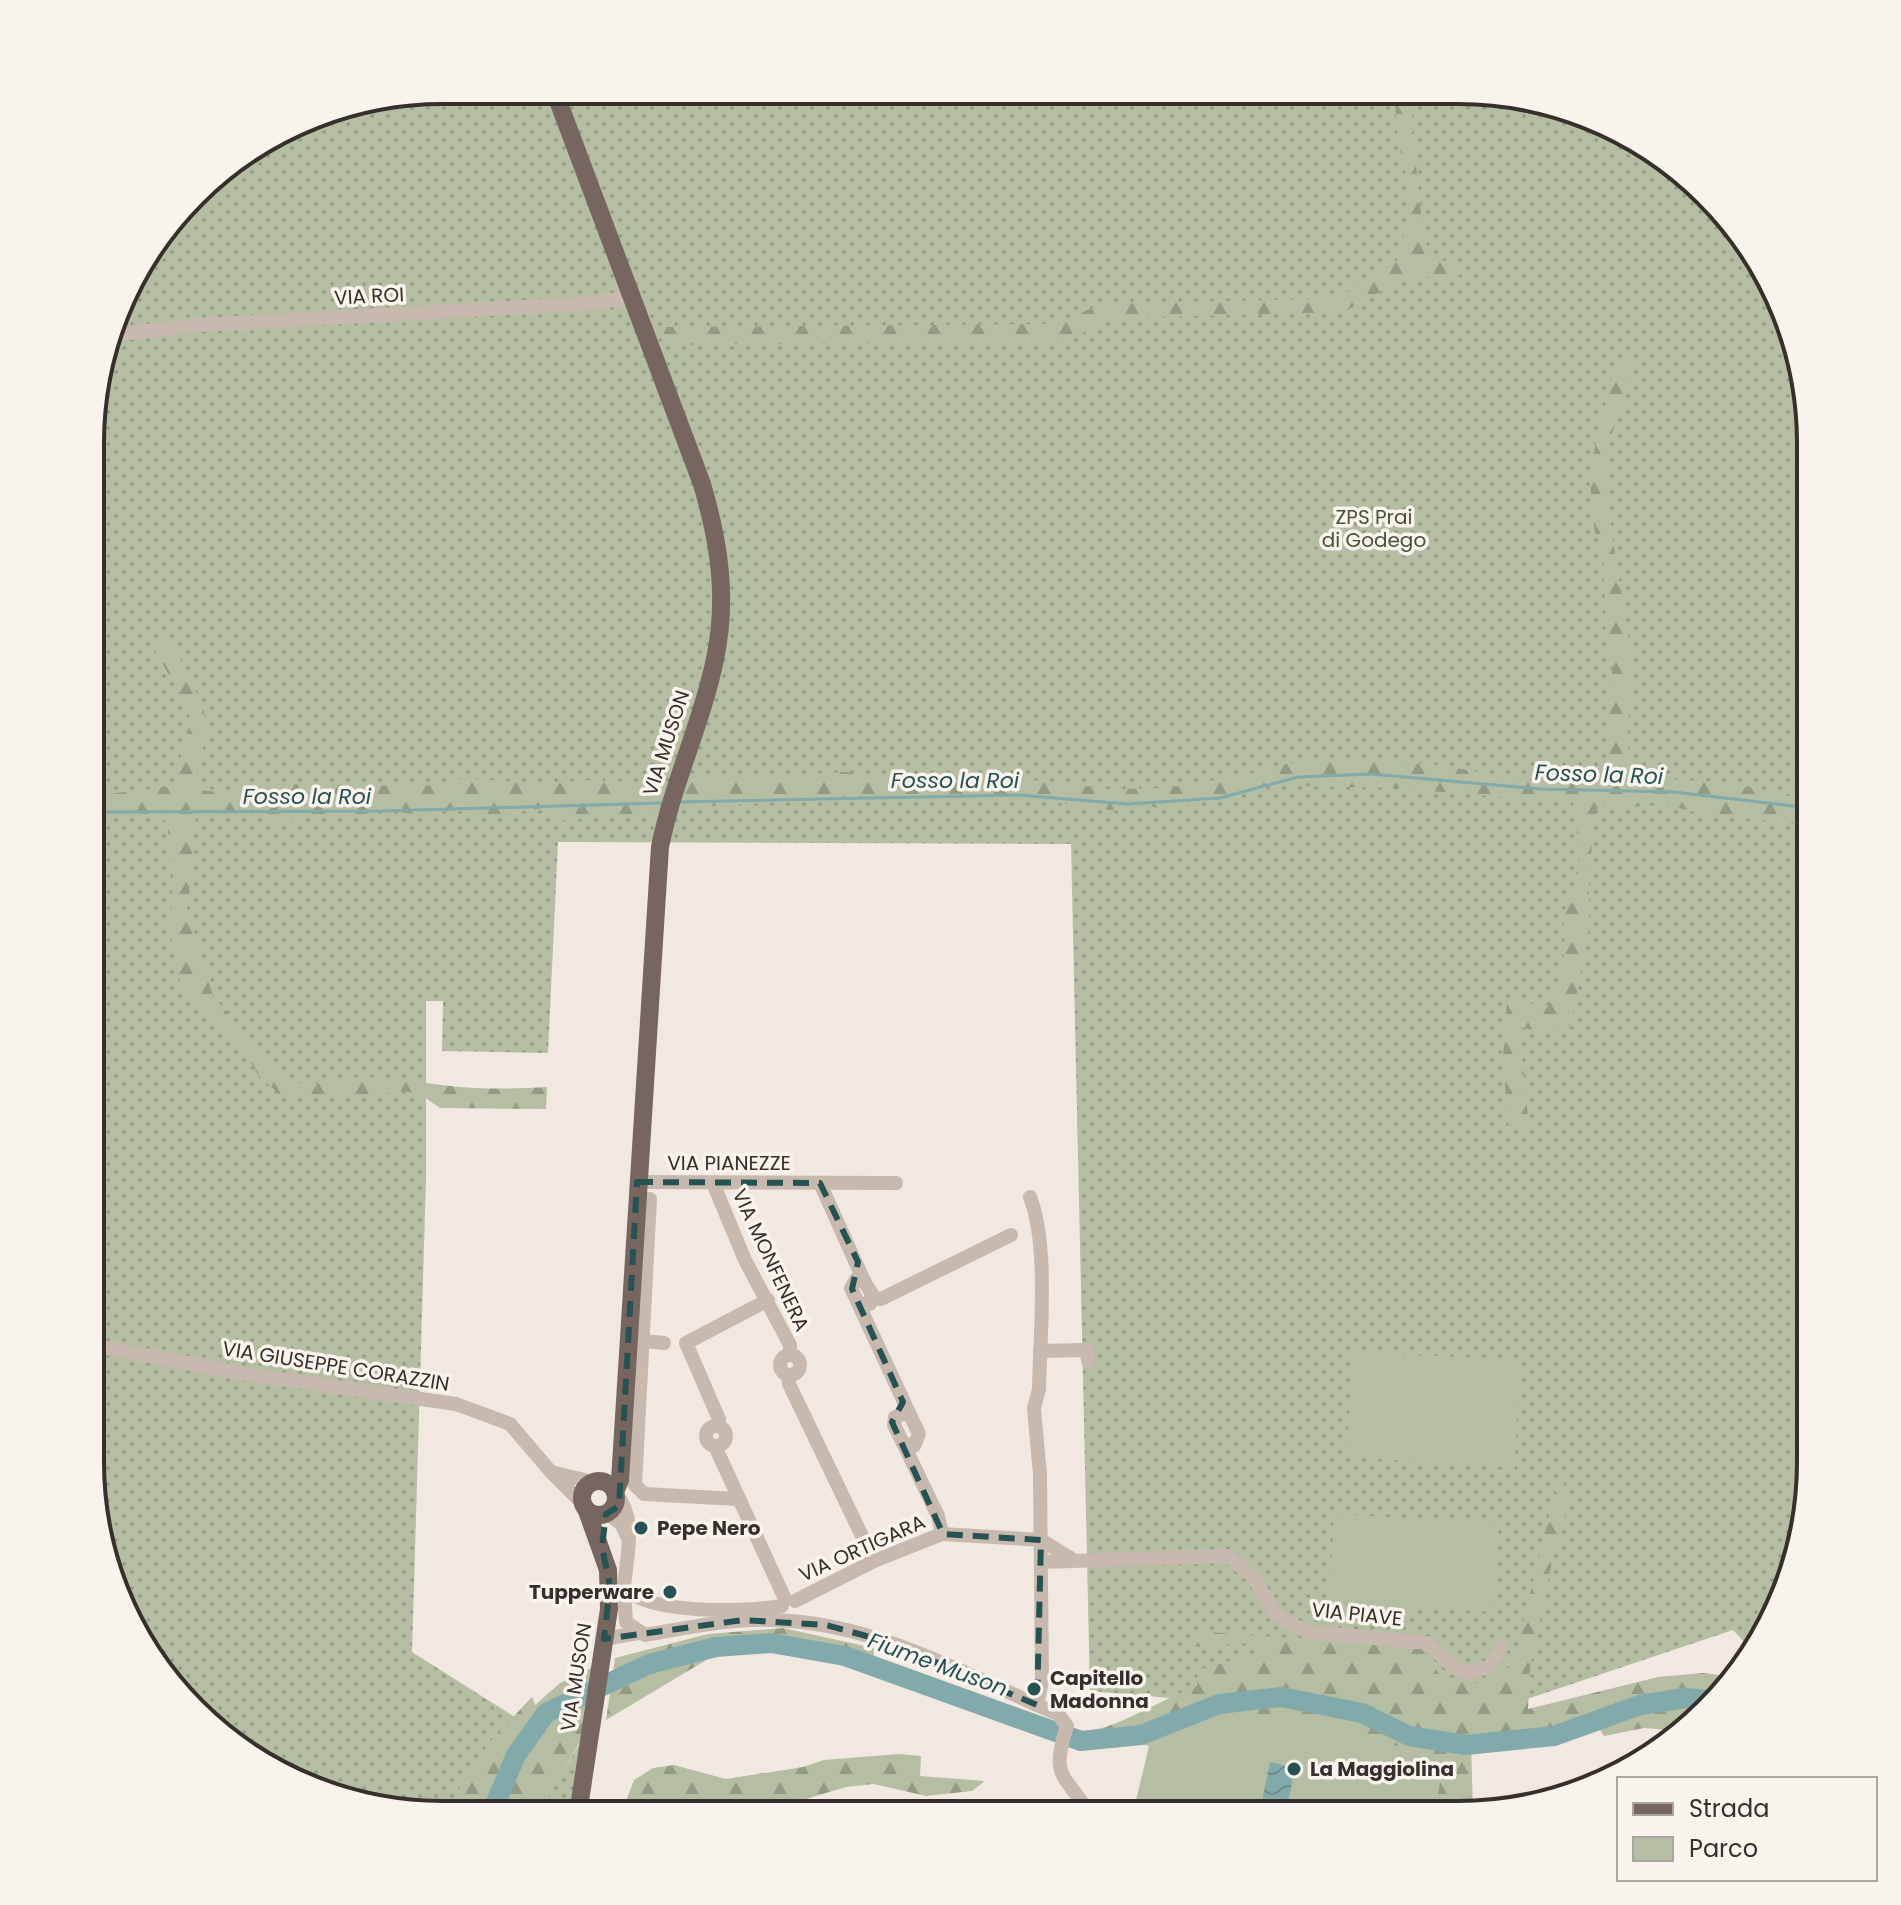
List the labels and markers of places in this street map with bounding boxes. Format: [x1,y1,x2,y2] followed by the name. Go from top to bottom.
[657,1514,761,1542] place label: Pepe Nero
[632,1519,650,1537] marker: Pepe Nero
[529,1578,654,1606] place label: Tupperware
[661,1583,679,1601] marker: Tupperware
[1050,1664,1149,1715] place label: Capitello Madonna
[1025,1680,1043,1698] marker: Capitello Madonna
[1310,1755,1454,1783] place label: La Maggiolina
[1285,1760,1303,1778] marker: La Maggiolina

